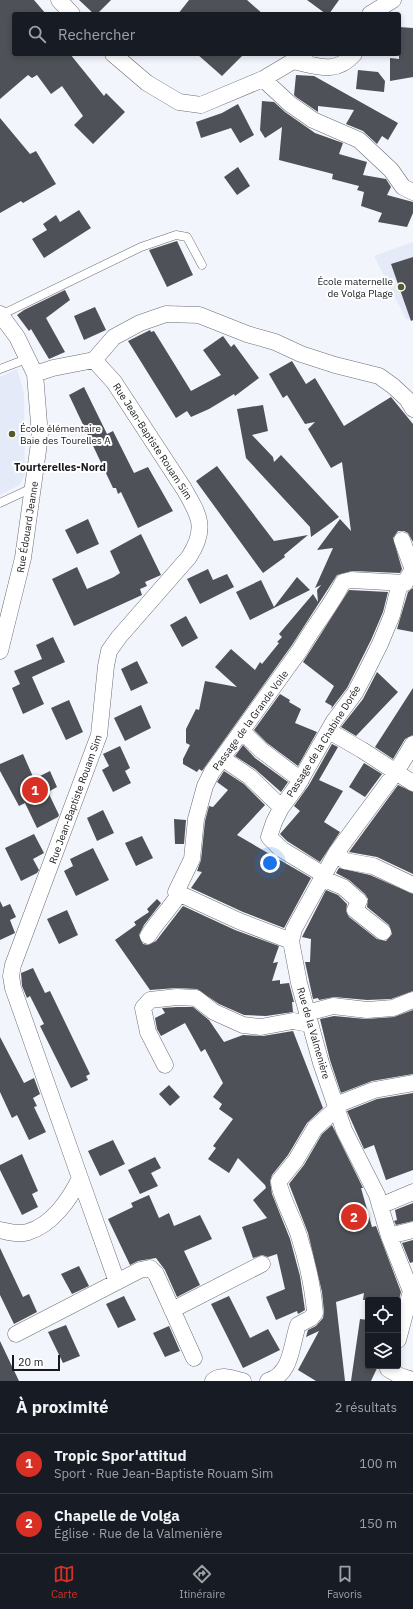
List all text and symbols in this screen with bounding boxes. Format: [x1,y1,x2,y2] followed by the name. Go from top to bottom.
[12,12,401,56] search box
[26,23,48,45] icon: search
[58,25,135,44] text: Rechercher
[317,275,394,300] place label: École maternelle de Volga Plage
[396,282,406,292] marker: École maternelle de Volga Plage
[110,381,195,502] street label: Rue Jean-Baptiste Rouam Sim
[20,422,111,447] place label: École élémentaire Baie des Tourelles A
[7,429,17,439] marker: École élémentaire Baie des Tourelles A
[14,460,106,474] district label: Tourterelles-Nord
[14,480,41,574] street label: Rue Édouard Jeanne
[210,667,291,773] street label: Passage de la Grande Voile
[284,683,363,800] street label: Passage de la Chabine Dorée
[46,733,105,865] street label: Rue Jean-Baptiste Rouam Sim
[22,775,48,805] pin: 1
[260,853,280,873] your location
[294,986,333,1081] street label: Rue de la Valmenière
[341,1202,367,1232] pin: 2
[365,1297,401,1369] map controls
[365,1297,401,1333] button: locate
[365,1333,401,1369] button: layers
[12,1353,60,1372] scale bar
[18,1355,43,1369] text: 20 m
[16,1396,109,1418] text: À proximité
[335,1399,397,1416] text: 2 résultats
[54,1446,187,1465] text: Tropic Spor'attitud
[25,1455,33,1472] text: 1
[359,1455,397,1472] text: 100 m
[54,1465,273,1482] text: Sport · Rue Jean-Baptiste Rouam Sim
[54,1506,180,1525] text: Chapelle de Volga
[25,1515,33,1532] text: 2
[359,1515,397,1532] text: 150 m
[54,1525,222,1542] text: Église · Rue de la Valmenière
[51,1563,78,1601] tab: Carte
[179,1563,225,1601] tab: Itinéraire
[327,1563,362,1601] tab: Favoris

